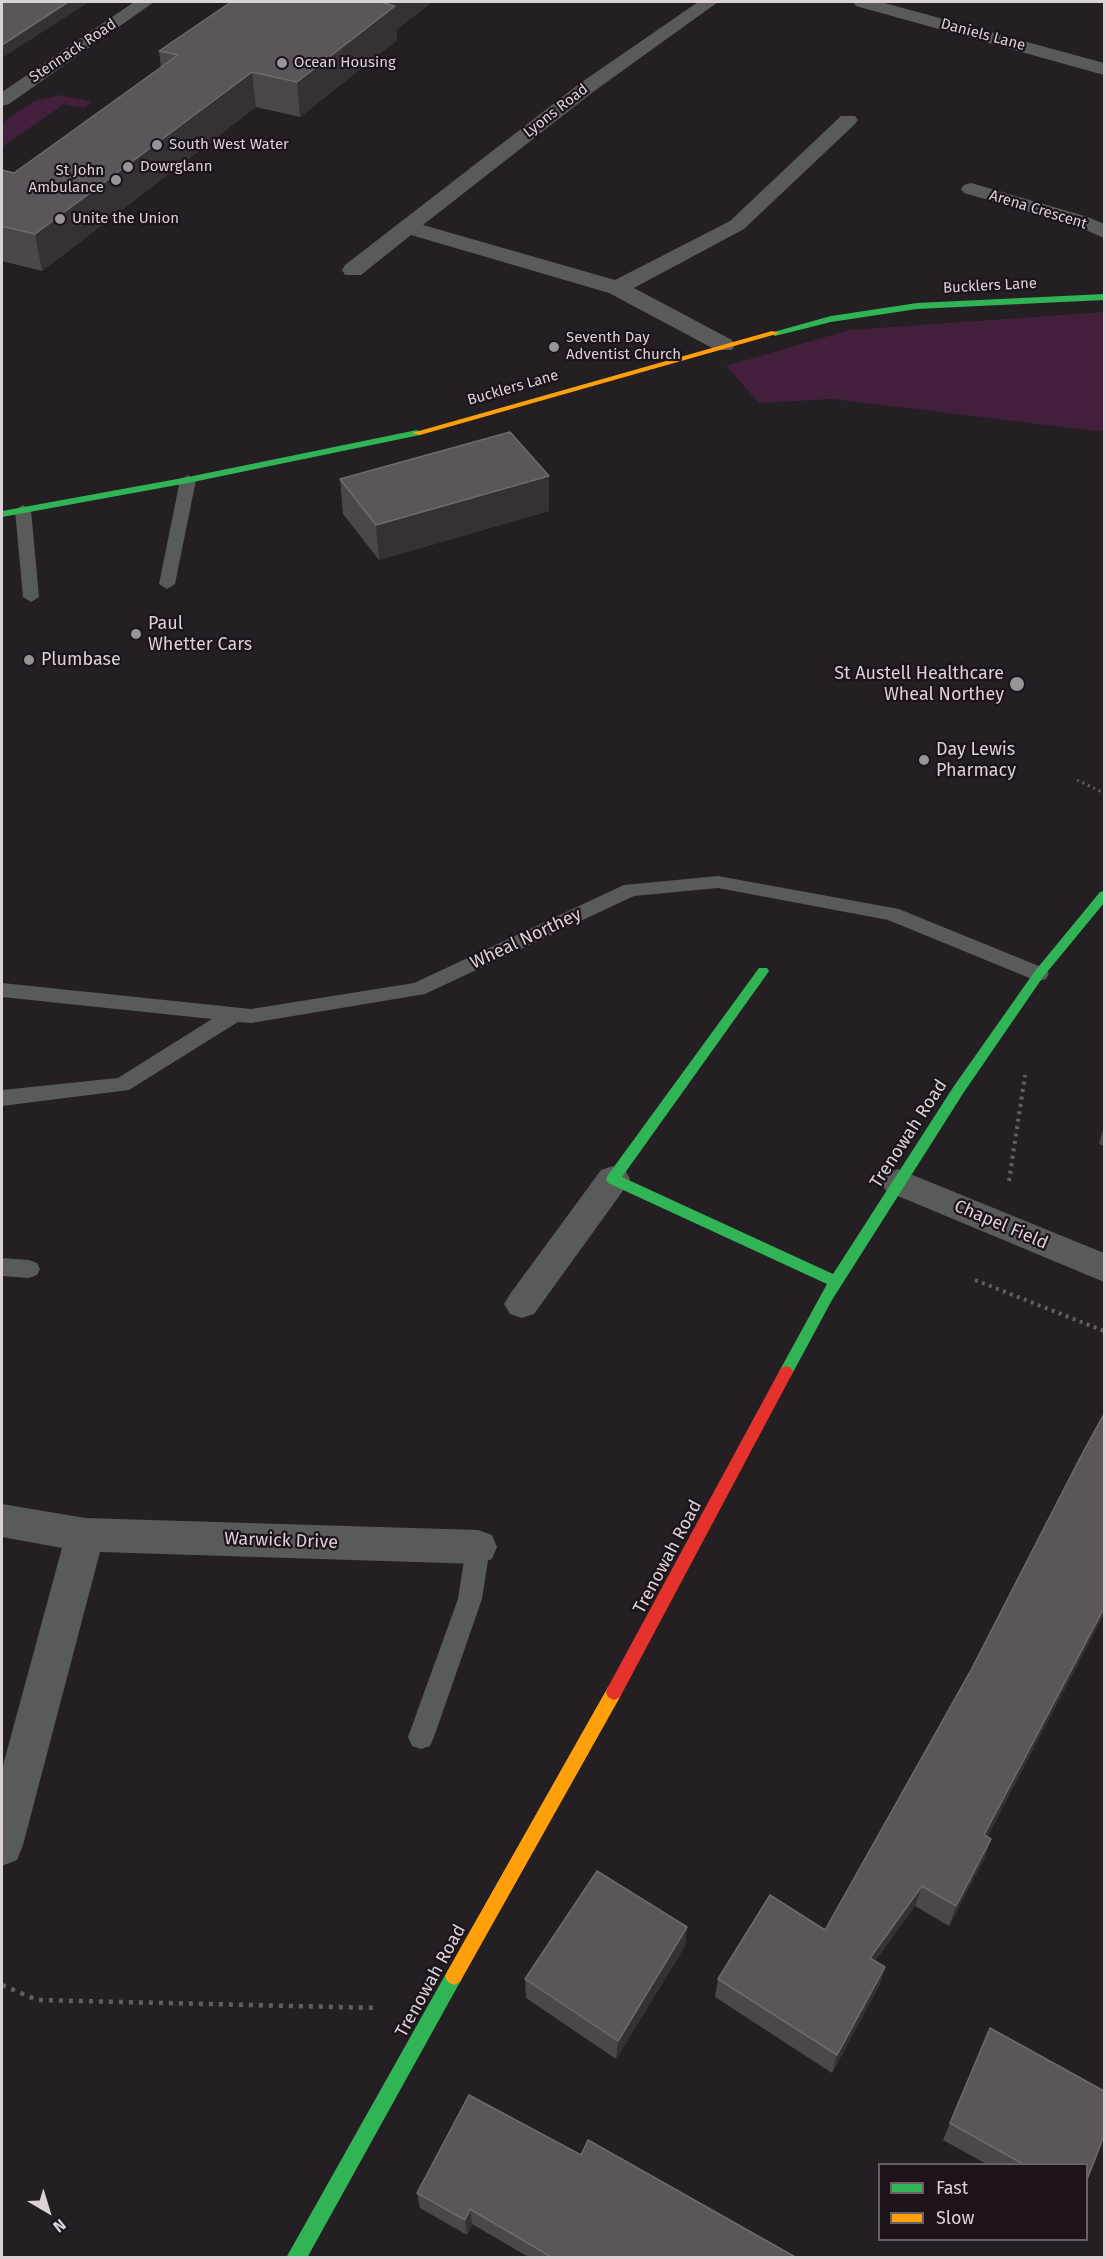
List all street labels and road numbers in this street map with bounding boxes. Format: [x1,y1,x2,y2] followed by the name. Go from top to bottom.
[26,15,120,87] street label: Stennack Road
[939,15,1027,55] street label: Daniels Lane
[520,80,592,142] street label: Lyons Road
[987,187,1089,233] street label: Arena Crescent
[943,275,1037,297] street label: Bucklers Lane
[465,366,561,410] street label: Bucklers Lane
[467,904,585,974] street label: Wheal Northey
[866,1076,952,1192] street label: Trenowah Road
[951,1196,1051,1254] street label: Chapel Field
[629,1497,707,1617] street label: Trenowah Road
[224,1528,338,1554] street label: Warwick Drive
[391,1921,471,2041] street label: Trenowah Road

